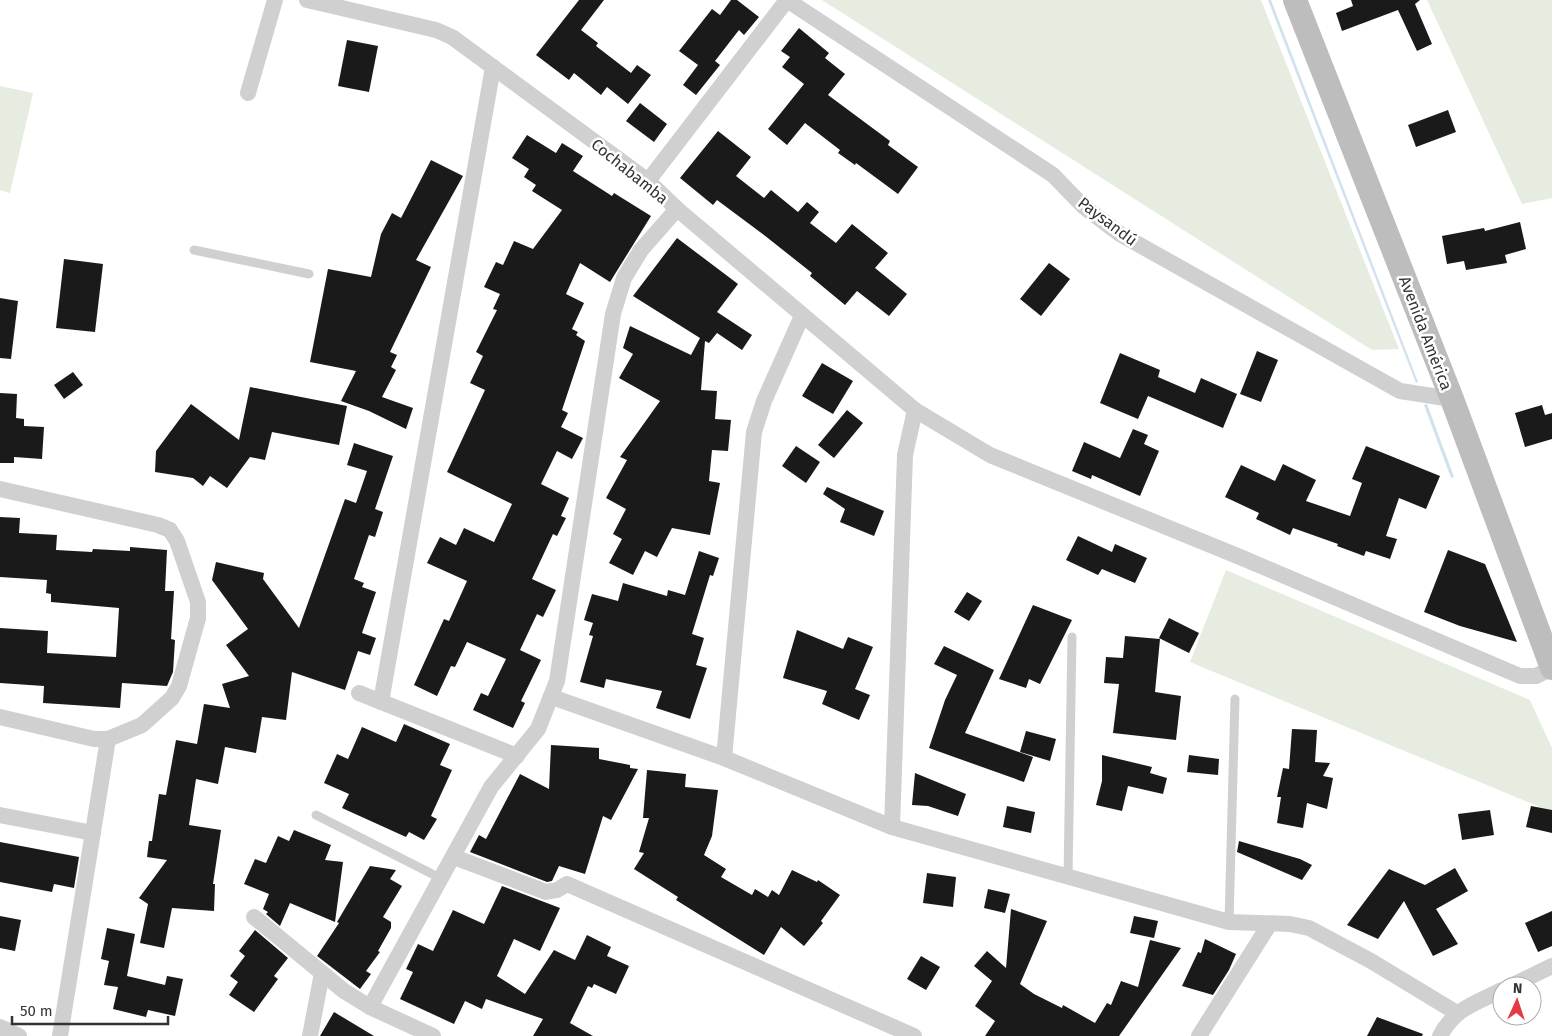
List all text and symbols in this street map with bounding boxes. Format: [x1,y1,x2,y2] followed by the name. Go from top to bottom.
[587,135,672,208] street label: Cochabamba
[1074,193,1141,250] street label: Paysandú
[1395,273,1456,393] street label: Avenida América
[1492,976,1542,1026] north arrow
[1513,980,1523,997] text: N
[12,994,169,1026] scale bar
[20,1002,53,1020] text: 50 m

